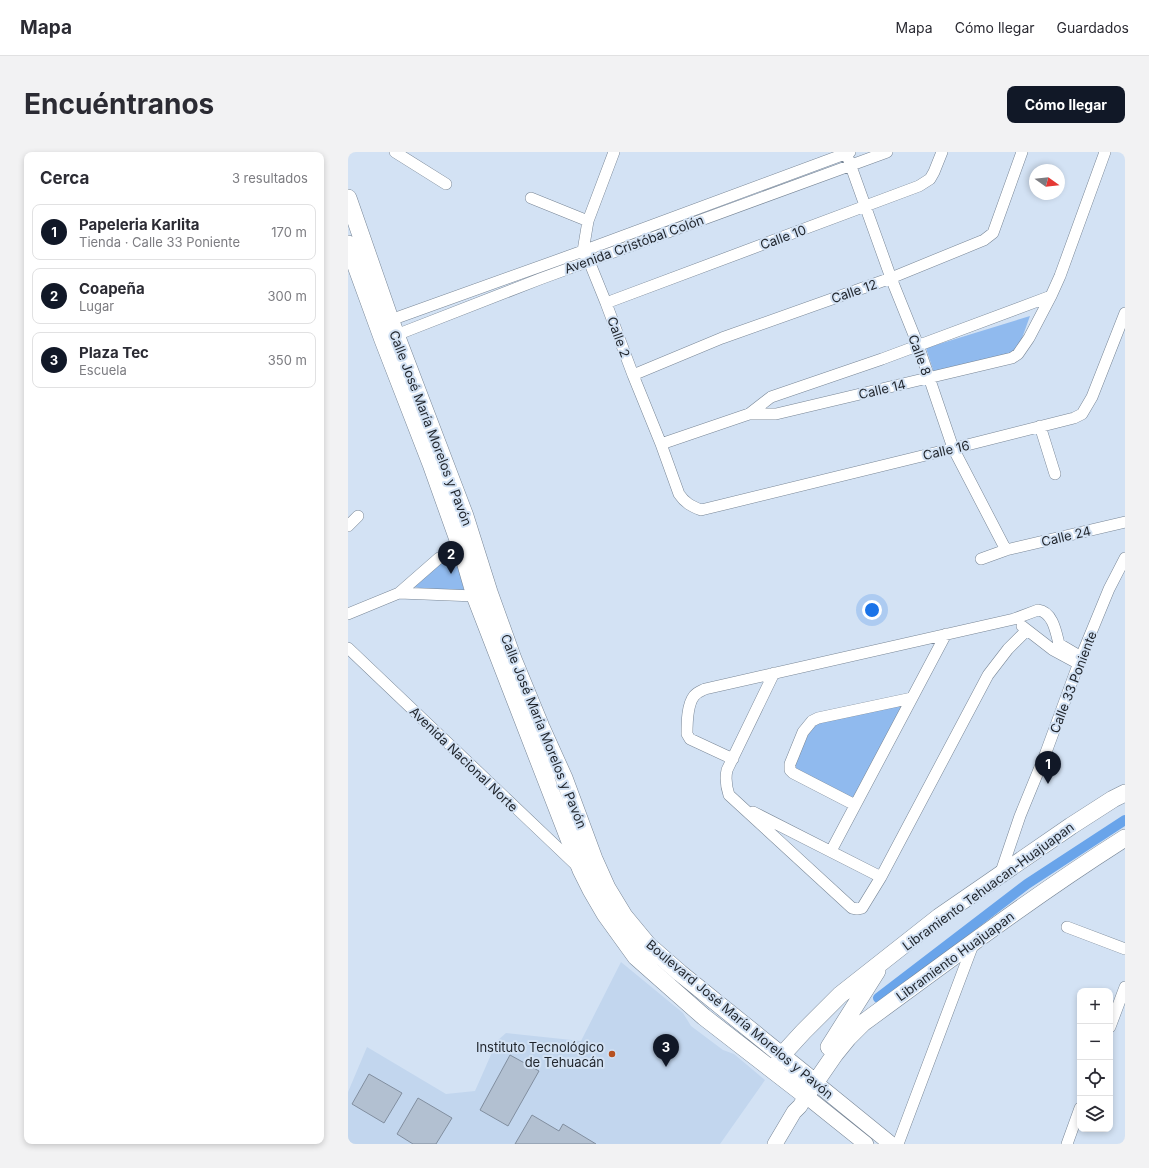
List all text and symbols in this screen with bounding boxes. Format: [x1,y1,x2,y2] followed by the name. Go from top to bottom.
[20,16,72,39] text: Mapa
[896,19,933,36] text: Mapa
[955,19,1035,36] text: Cómo llegar
[1057,19,1129,36] text: Guardados
[1007,86,1125,123] button: Cómo llegar
[24,87,214,121] text: Encuéntranos
[1029,164,1065,200] north arrow
[40,168,89,188] text: Cerca
[232,170,308,186] text: 3 resultados
[562,211,706,277] street label: Avenida Cristóbal Colón
[79,215,199,234] text: Papeleria Karlita
[758,221,808,253] street label: Calle 10
[51,224,57,240] text: 1
[271,224,307,240] text: 170 m
[79,234,240,250] text: Tienda · Calle 33 Poniente
[829,276,879,306] street label: Calle 12
[79,279,145,298] text: Coapeña
[50,288,58,304] text: 2
[268,288,307,304] text: 300 m
[79,298,114,314] text: Lugar
[604,314,634,360] street label: Calle 2
[386,328,476,528] street label: Calle José María Morelos y Pavón
[905,332,935,378] street label: Calle 8
[79,343,149,362] text: Plaza Tec
[50,352,58,368] text: 3
[268,352,307,368] text: 350 m
[79,362,127,378] text: Escuela
[857,376,907,402] street label: Calle 14
[921,437,971,463] street label: Calle 16
[1040,523,1092,549] street label: Calle 24
[438,541,464,574] pin: 2
[862,600,882,620] your location
[1046,629,1100,735] street label: Calle 33 Poniente
[498,632,590,830] street label: Calle José María Morelos y Pavón
[407,703,521,815] street label: Avenida Nacional Norte
[1035,751,1061,784] pin: 1
[899,818,1077,954] street label: Libramiento Tehuacan-Huajuapan
[893,908,1017,1004] street label: Libramiento Huajuapan
[643,936,837,1102] street label: Boulevard José María Morelos y Pavón
[1077,988,1113,1132] map controls
[1077,988,1113,1024] button: +
[1077,1024,1113,1060] button: −
[653,1034,679,1067] pin: 3
[476,1039,604,1070] place label: Instituto Tecnológico de Tehuacán
[607,1049,617,1059] marker: Instituto Tecnológico de Tehuacán
[1077,1060,1113,1096] button: locate
[1077,1096,1113,1132] button: layers

